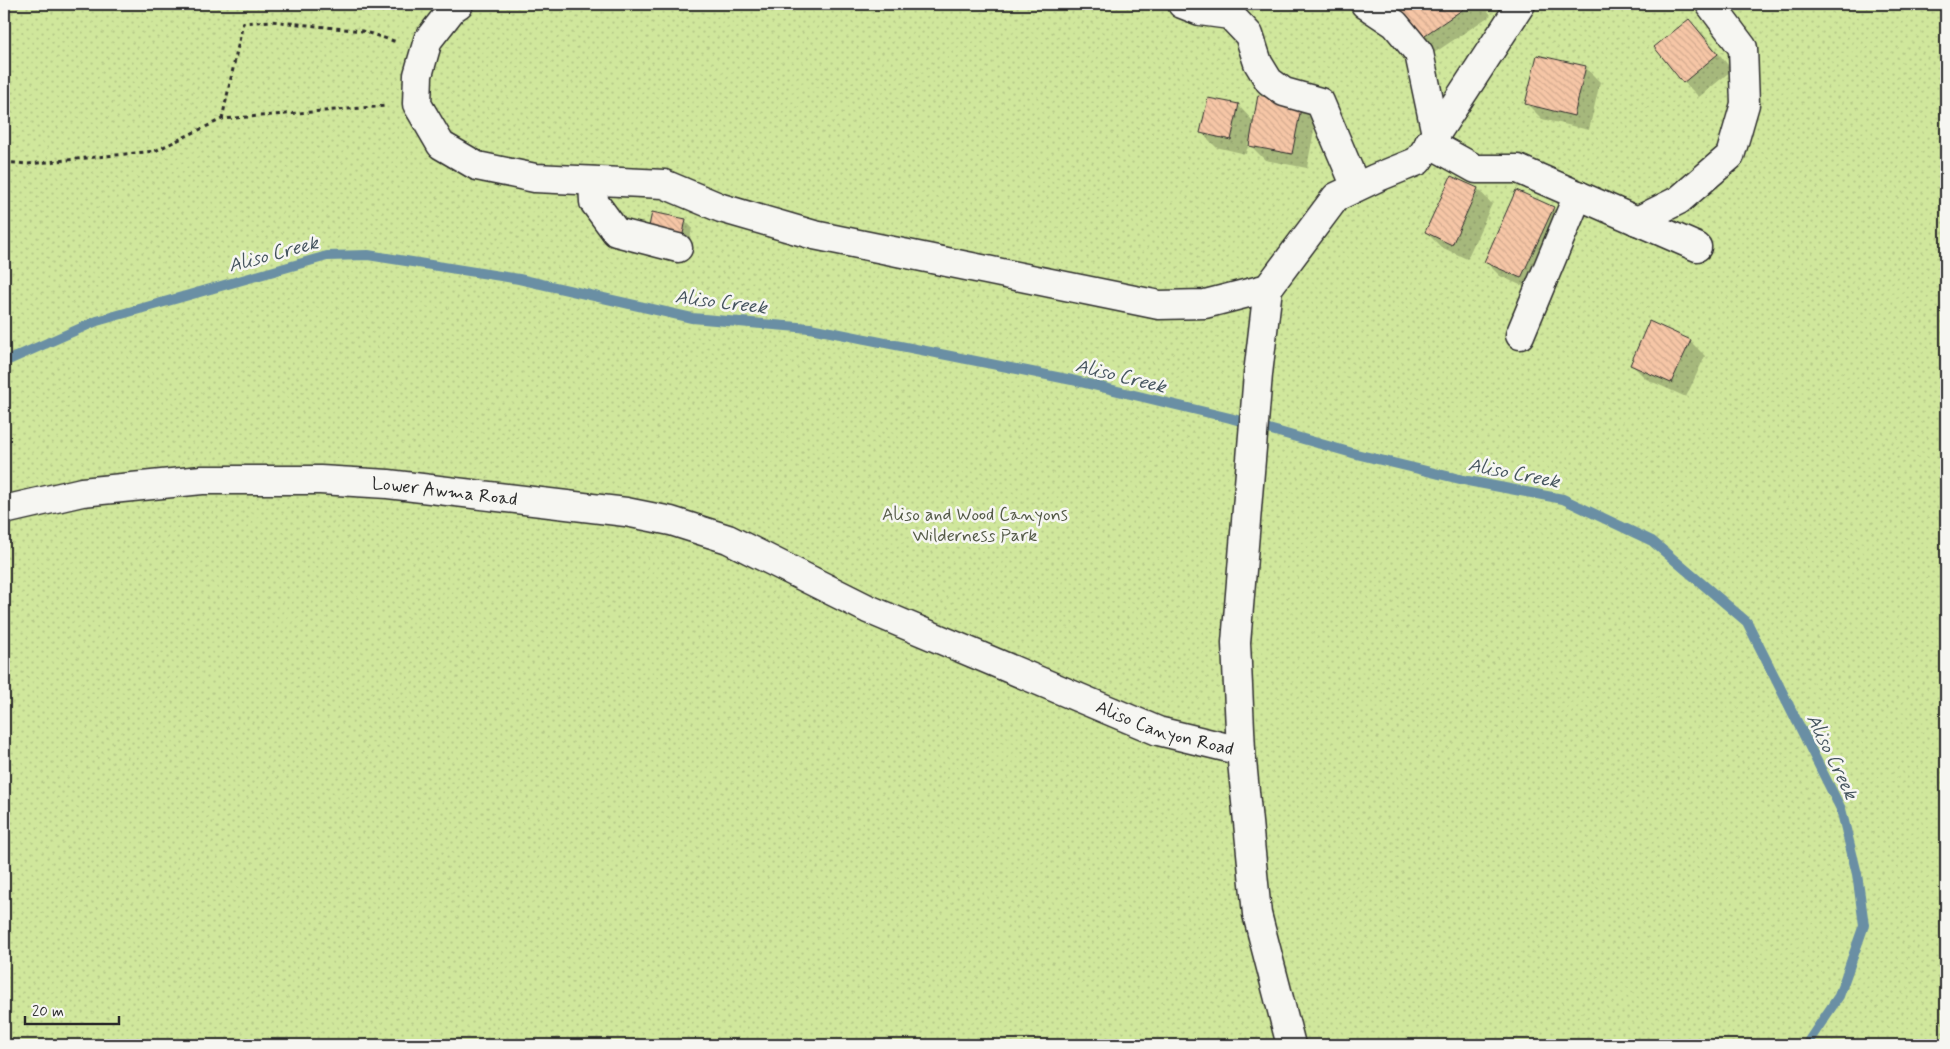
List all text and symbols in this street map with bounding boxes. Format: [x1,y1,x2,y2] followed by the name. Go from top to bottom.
[226,230,323,278] water label: Aliso Creek
[674,284,769,321] water label: Aliso Creek
[1073,353,1170,400] water label: Aliso Creek
[1466,452,1563,495] water label: Aliso Creek
[371,472,519,512] street label: Lower Awma Road
[882,503,1068,548] park label: Aliso and Wood Canyons Wilderness Park
[1092,695,1236,762] street label: Aliso Canyon Road
[1800,710,1864,805] water label: Aliso Creek
[25,994,119,1026] scale bar
[32,1002,64,1022] text: 20 m

